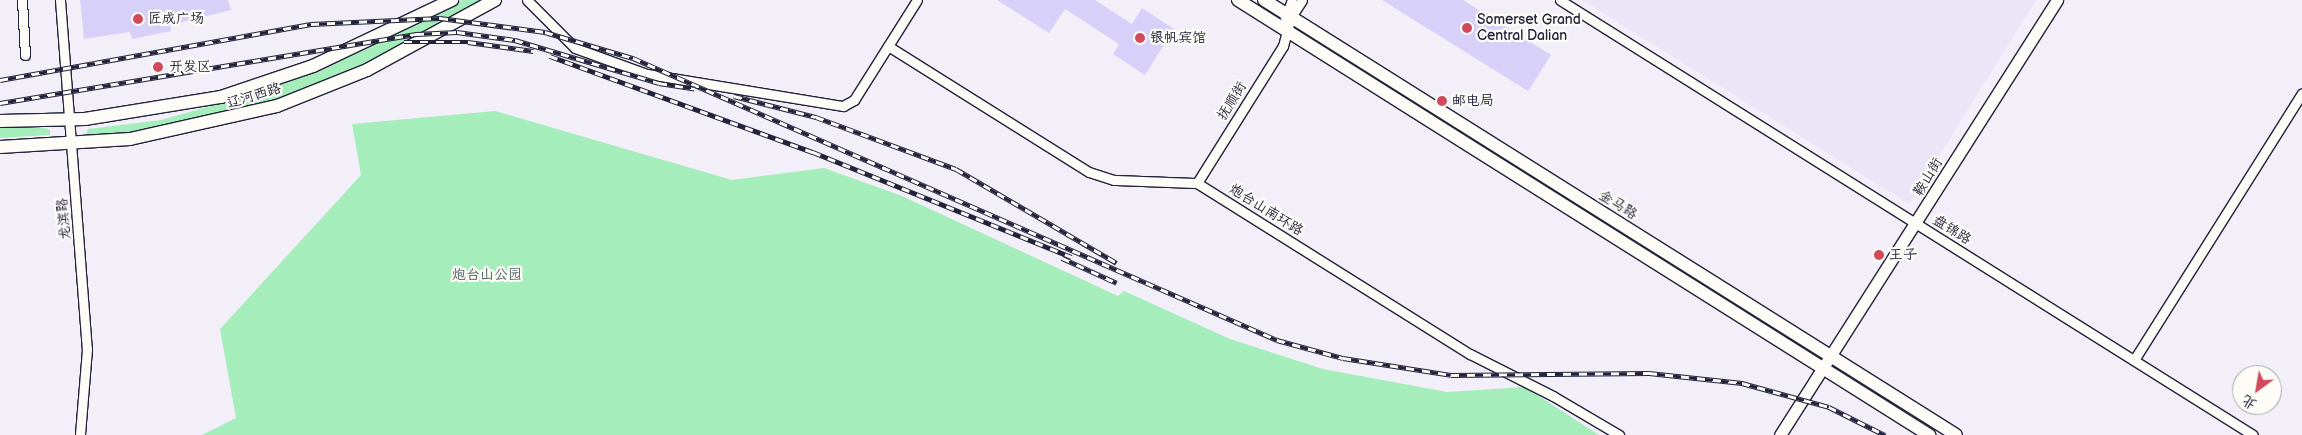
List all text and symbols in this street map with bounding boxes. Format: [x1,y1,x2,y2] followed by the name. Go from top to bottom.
[148,11,204,27] place label: 匠成广场
[1477,12,1581,44] place label: Somerset Grand Central Dalian
[132,13,144,25] marker: 匠成广场
[1461,22,1473,34] marker: Somerset Grand Central Dalian
[1150,30,1206,46] place label: 银帆宾馆
[1134,32,1146,44] marker: 银帆宾馆
[169,59,211,75] place label: 开发区
[151,60,165,74] marker: 开发区
[1214,79,1250,123] street label: 抚顺街
[225,80,283,112] street label: 辽河西路
[1452,93,1494,109] place label: 邮电局
[1436,95,1448,107] marker: 邮电局
[1910,155,1946,199] street label: 鞍山街
[1226,181,1306,239] street label: 炮台山南环路
[1596,187,1640,223] street label: 金马路
[54,197,74,241] street label: 龙滨路
[1930,212,1974,248] street label: 盘锦路
[1889,247,1917,263] place label: 王子
[1873,249,1885,261] marker: 王子
[452,267,522,283] park label: 炮台山公园
[2232,365,2282,415] north arrow
[2239,391,2260,413] text: 北

